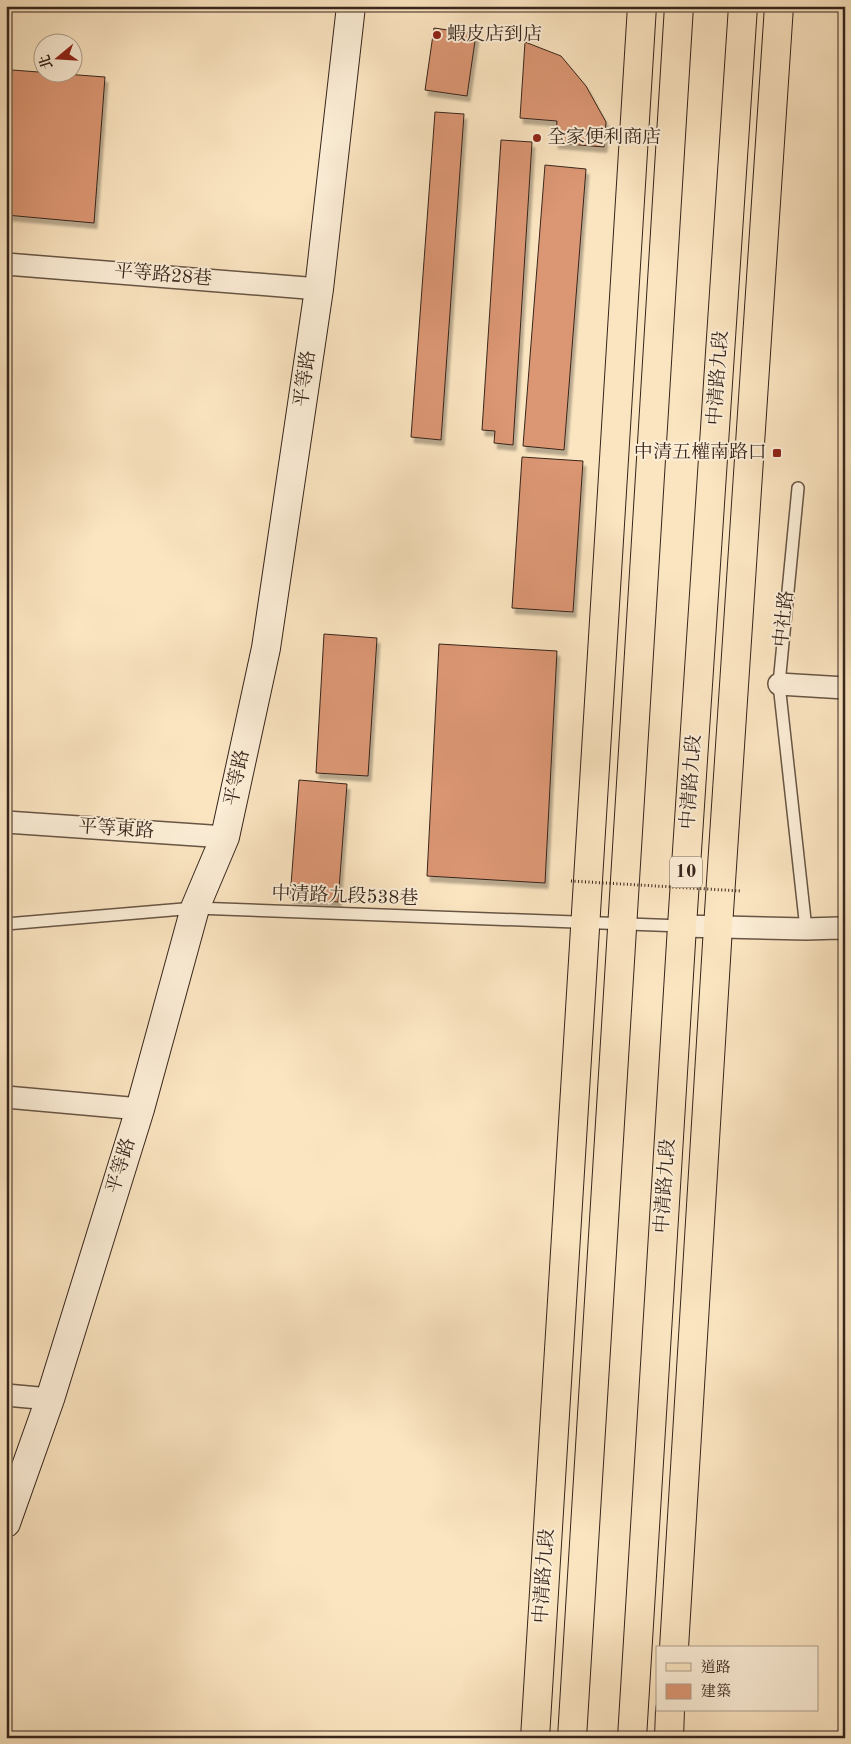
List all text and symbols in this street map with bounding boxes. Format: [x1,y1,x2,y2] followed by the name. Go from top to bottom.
[447,24,542,45] place label: 蝦皮店到店
[431,29,443,41] marker: 蝦皮店到店
[32,32,82,82] north arrow
[37,53,55,71] text: 北
[547,126,661,148] place label: 全家便利商店
[531,132,543,144] marker: 全家便利商店
[113,260,213,290] street label: 平等路28巷
[704,330,732,426] street label: 中清路九段
[291,349,319,409] street label: 平等路
[634,441,767,463] place label: 中清五權南路口
[771,447,783,459] marker: 中清五權南路口
[771,589,797,648] street label: 中社路
[677,734,705,830] street label: 中清路九段
[221,748,253,808] street label: 平等路
[77,815,155,842] street label: 平等東路
[670,856,702,888] road number: 10
[271,883,419,909] street label: 中清路九段538巷
[103,1135,139,1196] street label: 平等路
[651,1138,679,1234] street label: 中清路九段
[530,1528,558,1624] street label: 中清路九段
[656,1646,818,1712] legend
[701,1659,731,1676] text: 道路
[701,1683,731,1700] text: 建築

